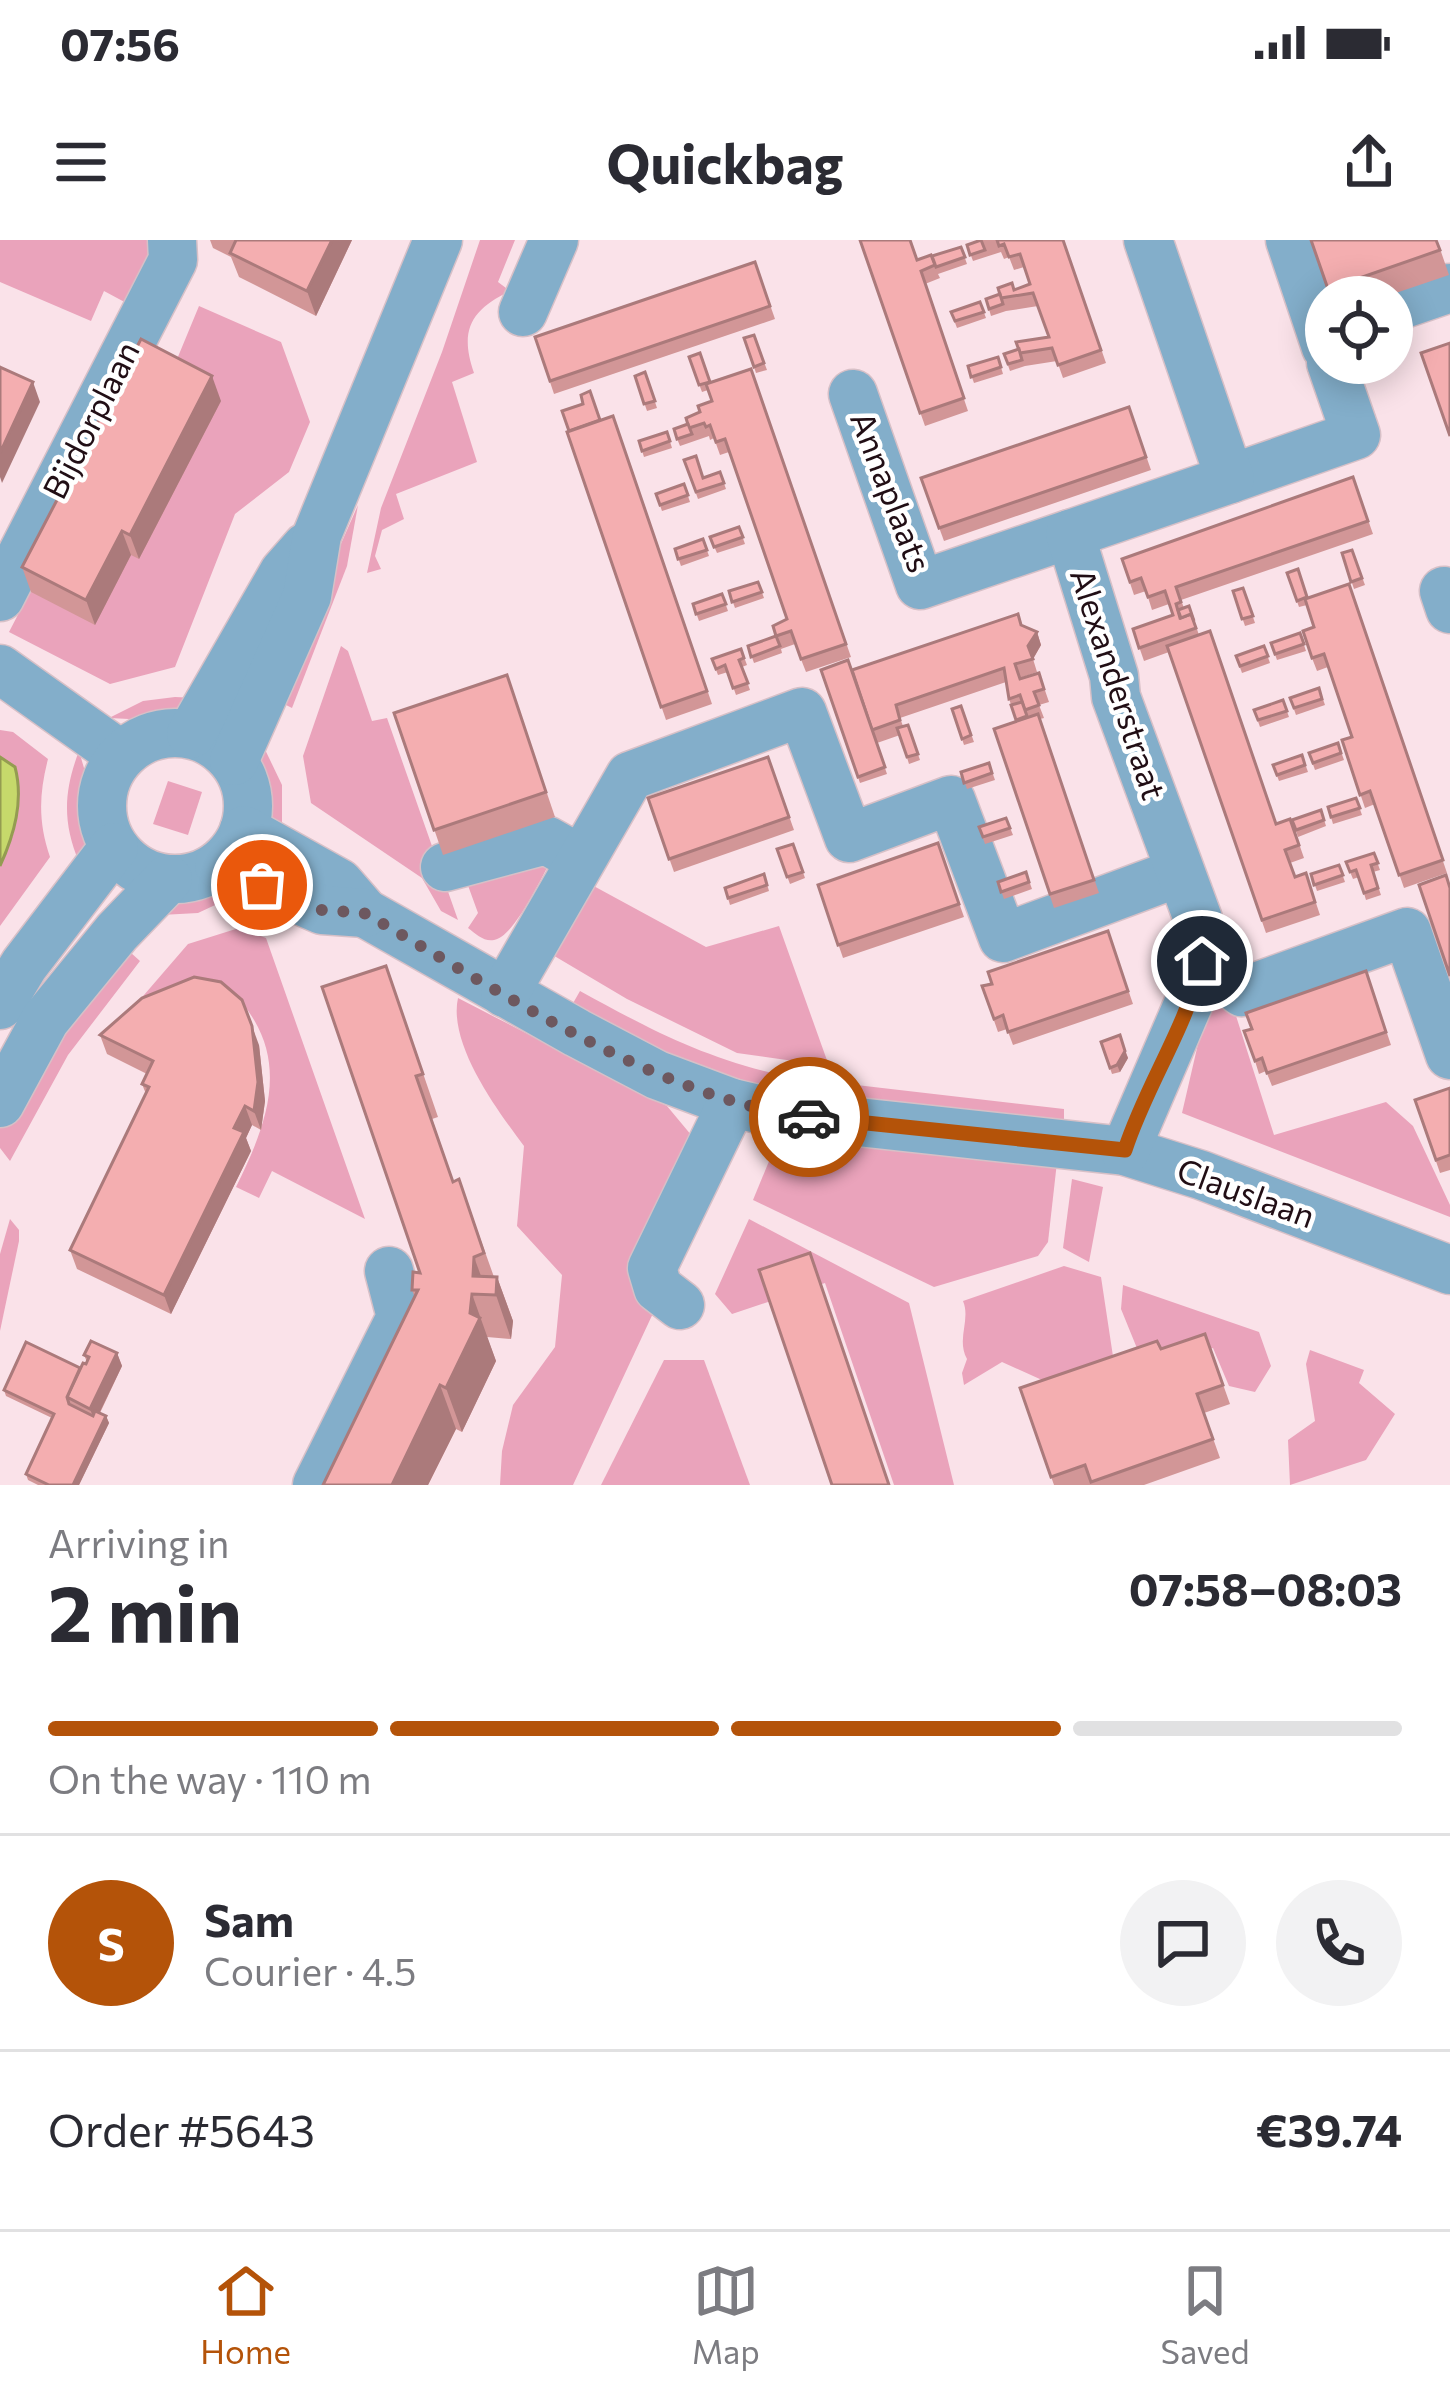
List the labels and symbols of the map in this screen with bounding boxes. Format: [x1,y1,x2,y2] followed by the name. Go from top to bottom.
[32,334,147,505] street label: Bijdorplaan
[843,405,942,578] street label: Annaplaats
[1063,563,1176,804] street label: Alexanderstraat
[211,834,313,936] pin
[1151,910,1253,1012] pin
[749,1057,869,1177] courier
[1172,1148,1321,1235] street label: Clauslaan

